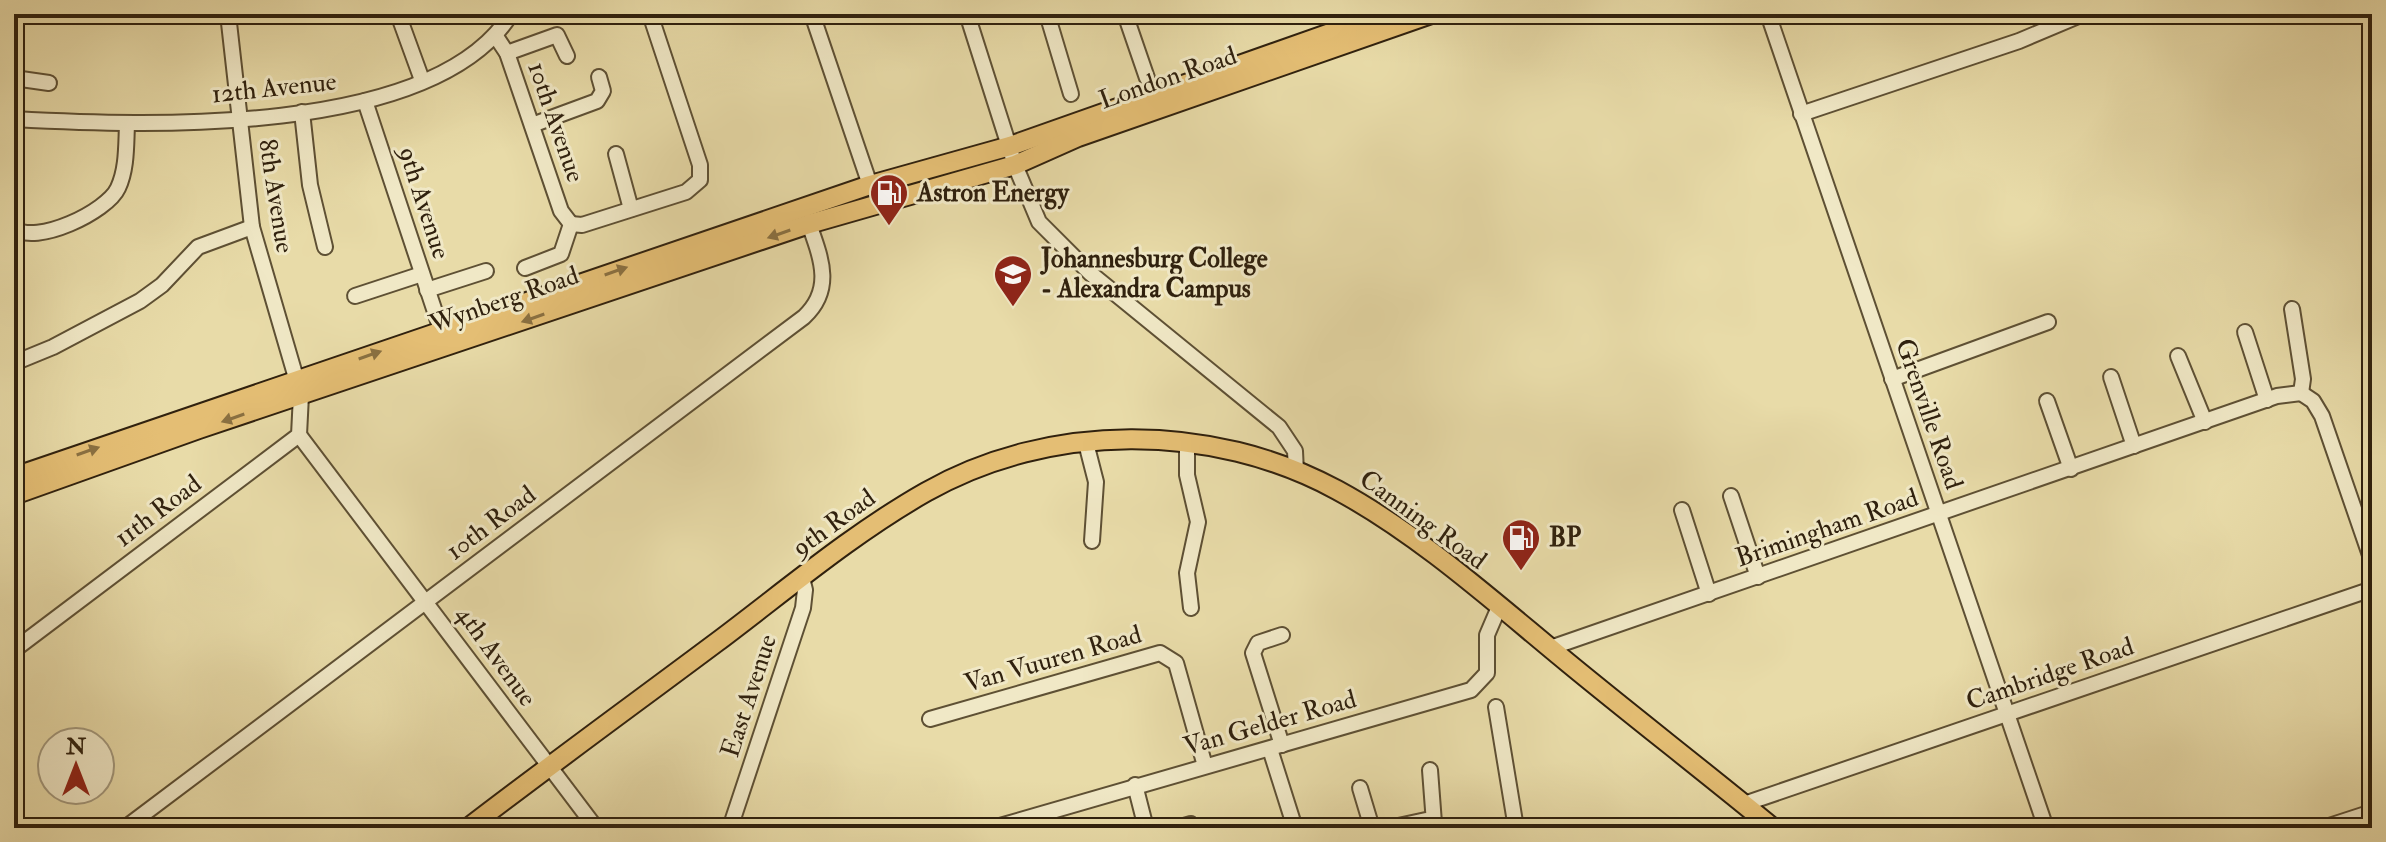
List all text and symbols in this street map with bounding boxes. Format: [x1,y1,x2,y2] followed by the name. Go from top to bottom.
[1095,39,1241,116] street label: London Road
[520,58,592,187] street label: 10th Avenue
[210,66,338,110] street label: 12th Avenue
[251,137,301,255] street label: 8th Avenue
[390,141,457,263] street label: 9th Avenue
[868,172,910,227] fuel station icon: Astron Energy
[916,177,1070,210] place label: Astron Energy
[767,229,791,241] one-way arrow
[1039,243,1268,306] place label: Johannesburg College - Alexandra Campus
[992,253,1034,308] school or university icon: Johannesburg College - Alexandra Campus
[424,259,583,341] street label: Wynberg Road
[605,265,629,277] one-way arrow
[520,312,544,324] one-way arrow
[1888,334,1970,494] street label: Grenville Road
[359,349,383,361] one-way arrow
[221,412,245,424] one-way arrow
[76,445,100,457] one-way arrow
[1353,463,1493,577] street label: Canning Road
[108,468,208,554] street label: 11th Road
[440,479,542,567] street label: 10th Road
[784,482,882,565] street label: 9th Road
[1731,482,1923,574] street label: Brimingham Road
[1500,517,1542,572] fuel station icon: BP
[1549,522,1581,554] place label: BP
[449,599,543,713] street label: 4th Avenue
[961,618,1146,700] street label: Van Vuuren Road
[714,630,784,762] street label: East Avenue
[1962,630,2138,718] street label: Cambridge Road
[1180,683,1360,763] street label: Van Gelder Road
[36,726,116,806] north arrow
[65,733,86,761] text: N

